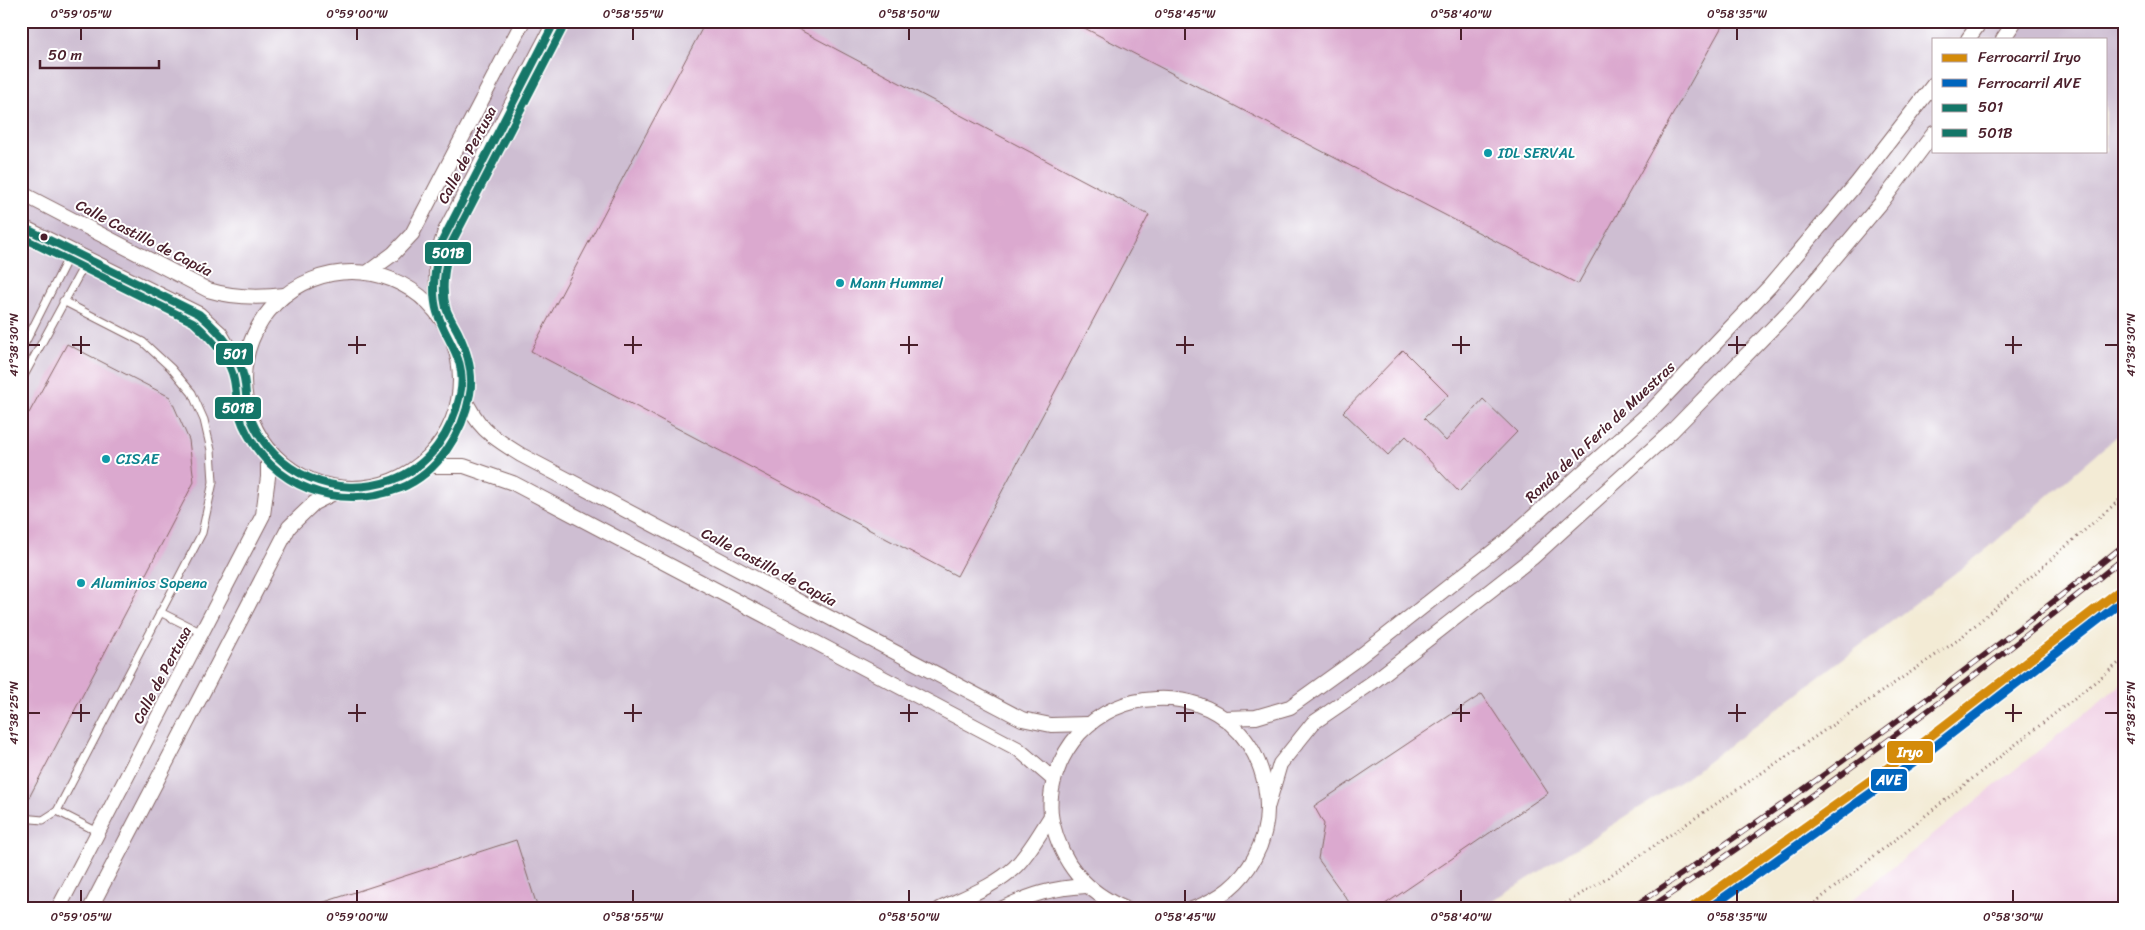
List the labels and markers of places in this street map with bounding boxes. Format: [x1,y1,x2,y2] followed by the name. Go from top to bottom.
[1497,140,1575,166] place label: IDL SERVAL
[1482,147,1494,159] marker: IDL SERVAL
[39,232,49,242] unlabelled marker
[850,270,944,296] place label: Mann Hummel
[834,277,846,289] marker: Mann Hummel
[116,446,160,472] place label: CISAE
[100,453,112,465] marker: CISAE
[90,570,208,596] place label: Aluminios Sopena
[75,577,87,589] marker: Aluminios Sopena

